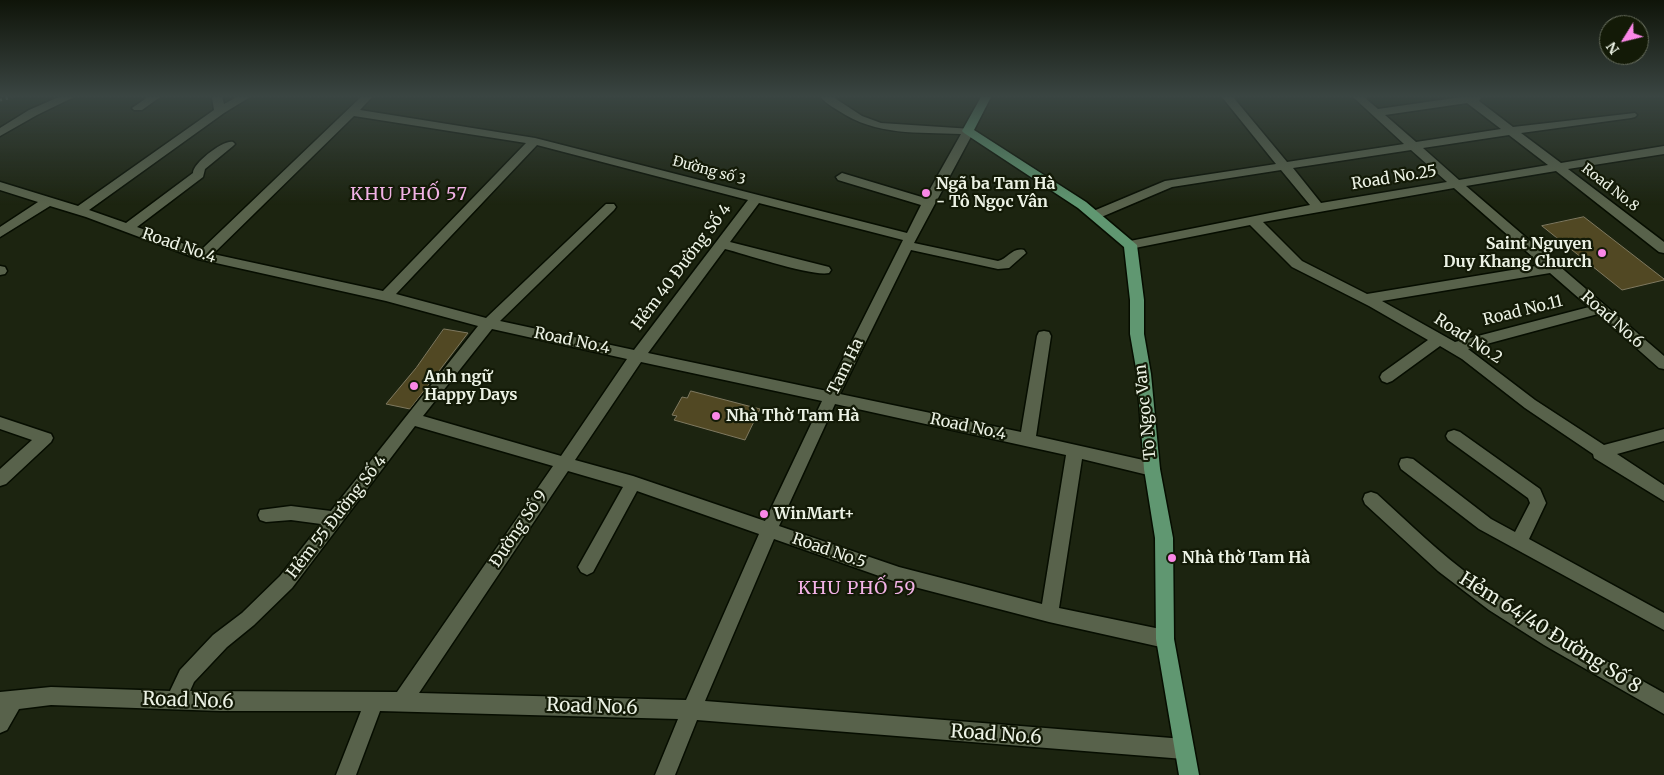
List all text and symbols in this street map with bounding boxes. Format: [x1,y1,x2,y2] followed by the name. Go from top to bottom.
[1599,15,1649,65] north arrow
[1602,38,1623,58] text: N
[671,153,747,189] street label: Đường số 3
[1578,161,1642,215] street label: Road No.8
[1350,162,1438,194] street label: Road No.25
[936,174,1056,212] place label: Ngã ba Tam Hà - Tô Ngọc Vân
[349,184,469,206] district label: KHU PHỐ 57
[920,187,932,199] marker: Ngã ba Tam Hà - Tô Ngọc Vân
[628,200,736,334] street label: Hẻm 40 Đường Số 4
[139,224,219,268] street label: Road No.4
[1443,234,1592,272] place label: Saint Nguyen Duy Khang Church
[1596,247,1608,259] marker: Saint Nguyen Duy Khang Church
[1577,287,1647,353] street label: Road No.6
[1481,292,1565,330] street label: Road No.11
[1430,310,1506,368] street label: Road No.2
[532,324,612,358] street label: Road No.4
[824,336,868,398] street label: Tam Ha
[1131,363,1161,461] street label: To Ngoc Van
[424,367,518,405] place label: Anh ngữ Happy Days
[408,380,420,392] marker: Anh ngữ Happy Days
[726,406,859,426] place label: Nhà Thờ Tam Hà
[710,410,722,422] marker: Nhà Thờ Tam Hà
[928,410,1008,444] street label: Road No.4
[283,452,391,582] street label: Hẻm 55 Đường Số 4
[486,487,552,571] street label: Đường Số 9
[774,504,855,524] place label: WinMart+
[758,508,770,520] marker: WinMart+
[790,529,868,573] street label: Road No.5
[1182,548,1310,568] place label: Nhà thờ Tam Hà
[1166,552,1178,564] marker: Nhà thờ Tam Hà
[1455,568,1645,698] street label: Hẻm 64/40 Đường Số 8
[796,578,918,600] district label: KHU PHỐ 59
[142,688,234,714] street label: Road No.6
[546,694,638,720] street label: Road No.6
[950,720,1042,750] street label: Road No.6

